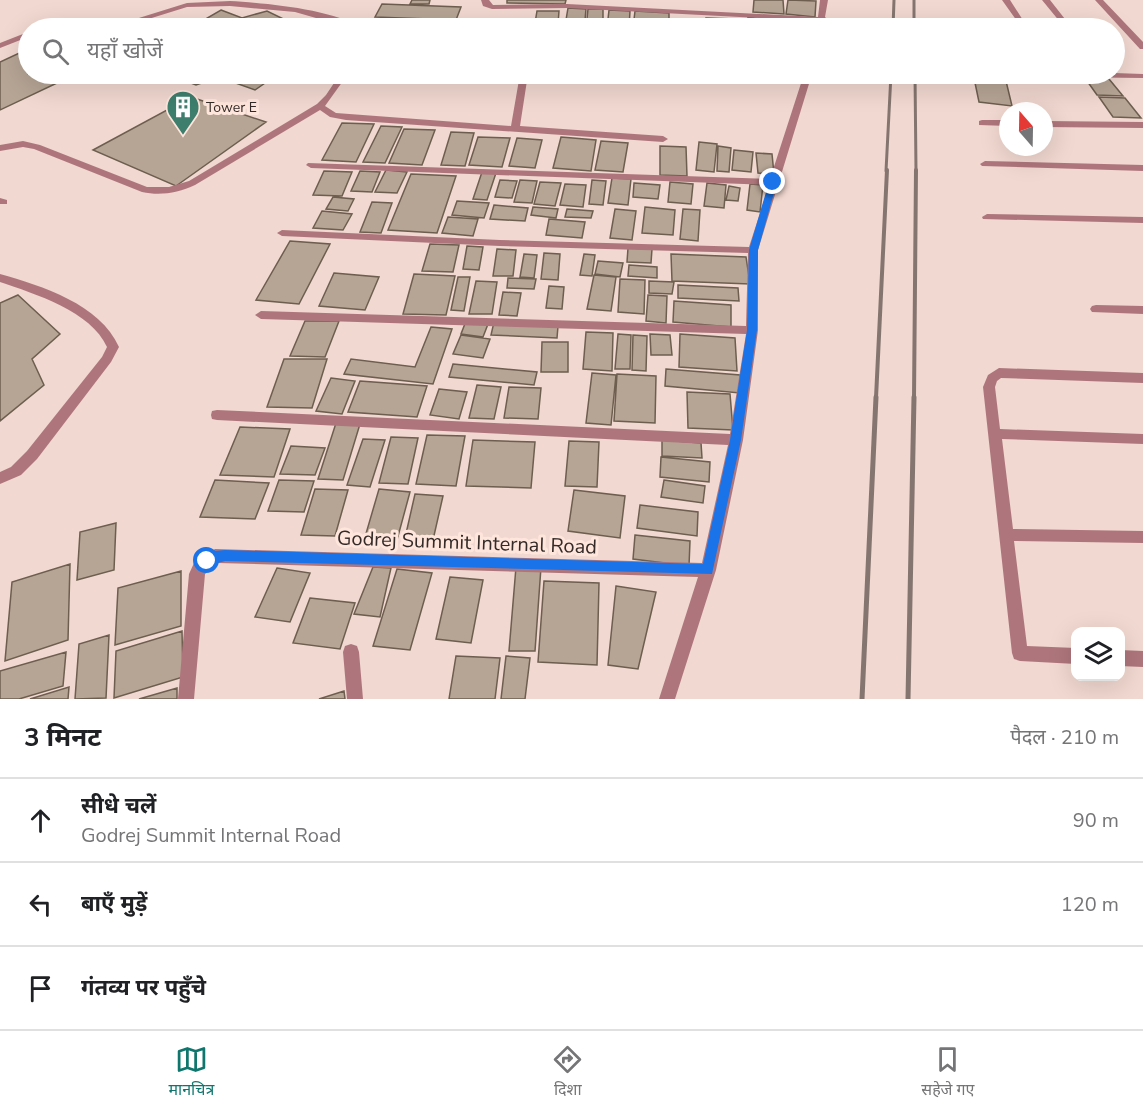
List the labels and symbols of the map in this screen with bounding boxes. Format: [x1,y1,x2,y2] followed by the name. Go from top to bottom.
[165,89,201,136] building icon: Tower E
[206,98,257,117] place label: Tower E
[999,102,1053,156] north arrow
[759,168,785,194] route end
[337,524,597,561] street label: Godrej Summit Internal Road
[193,547,219,573] route start

